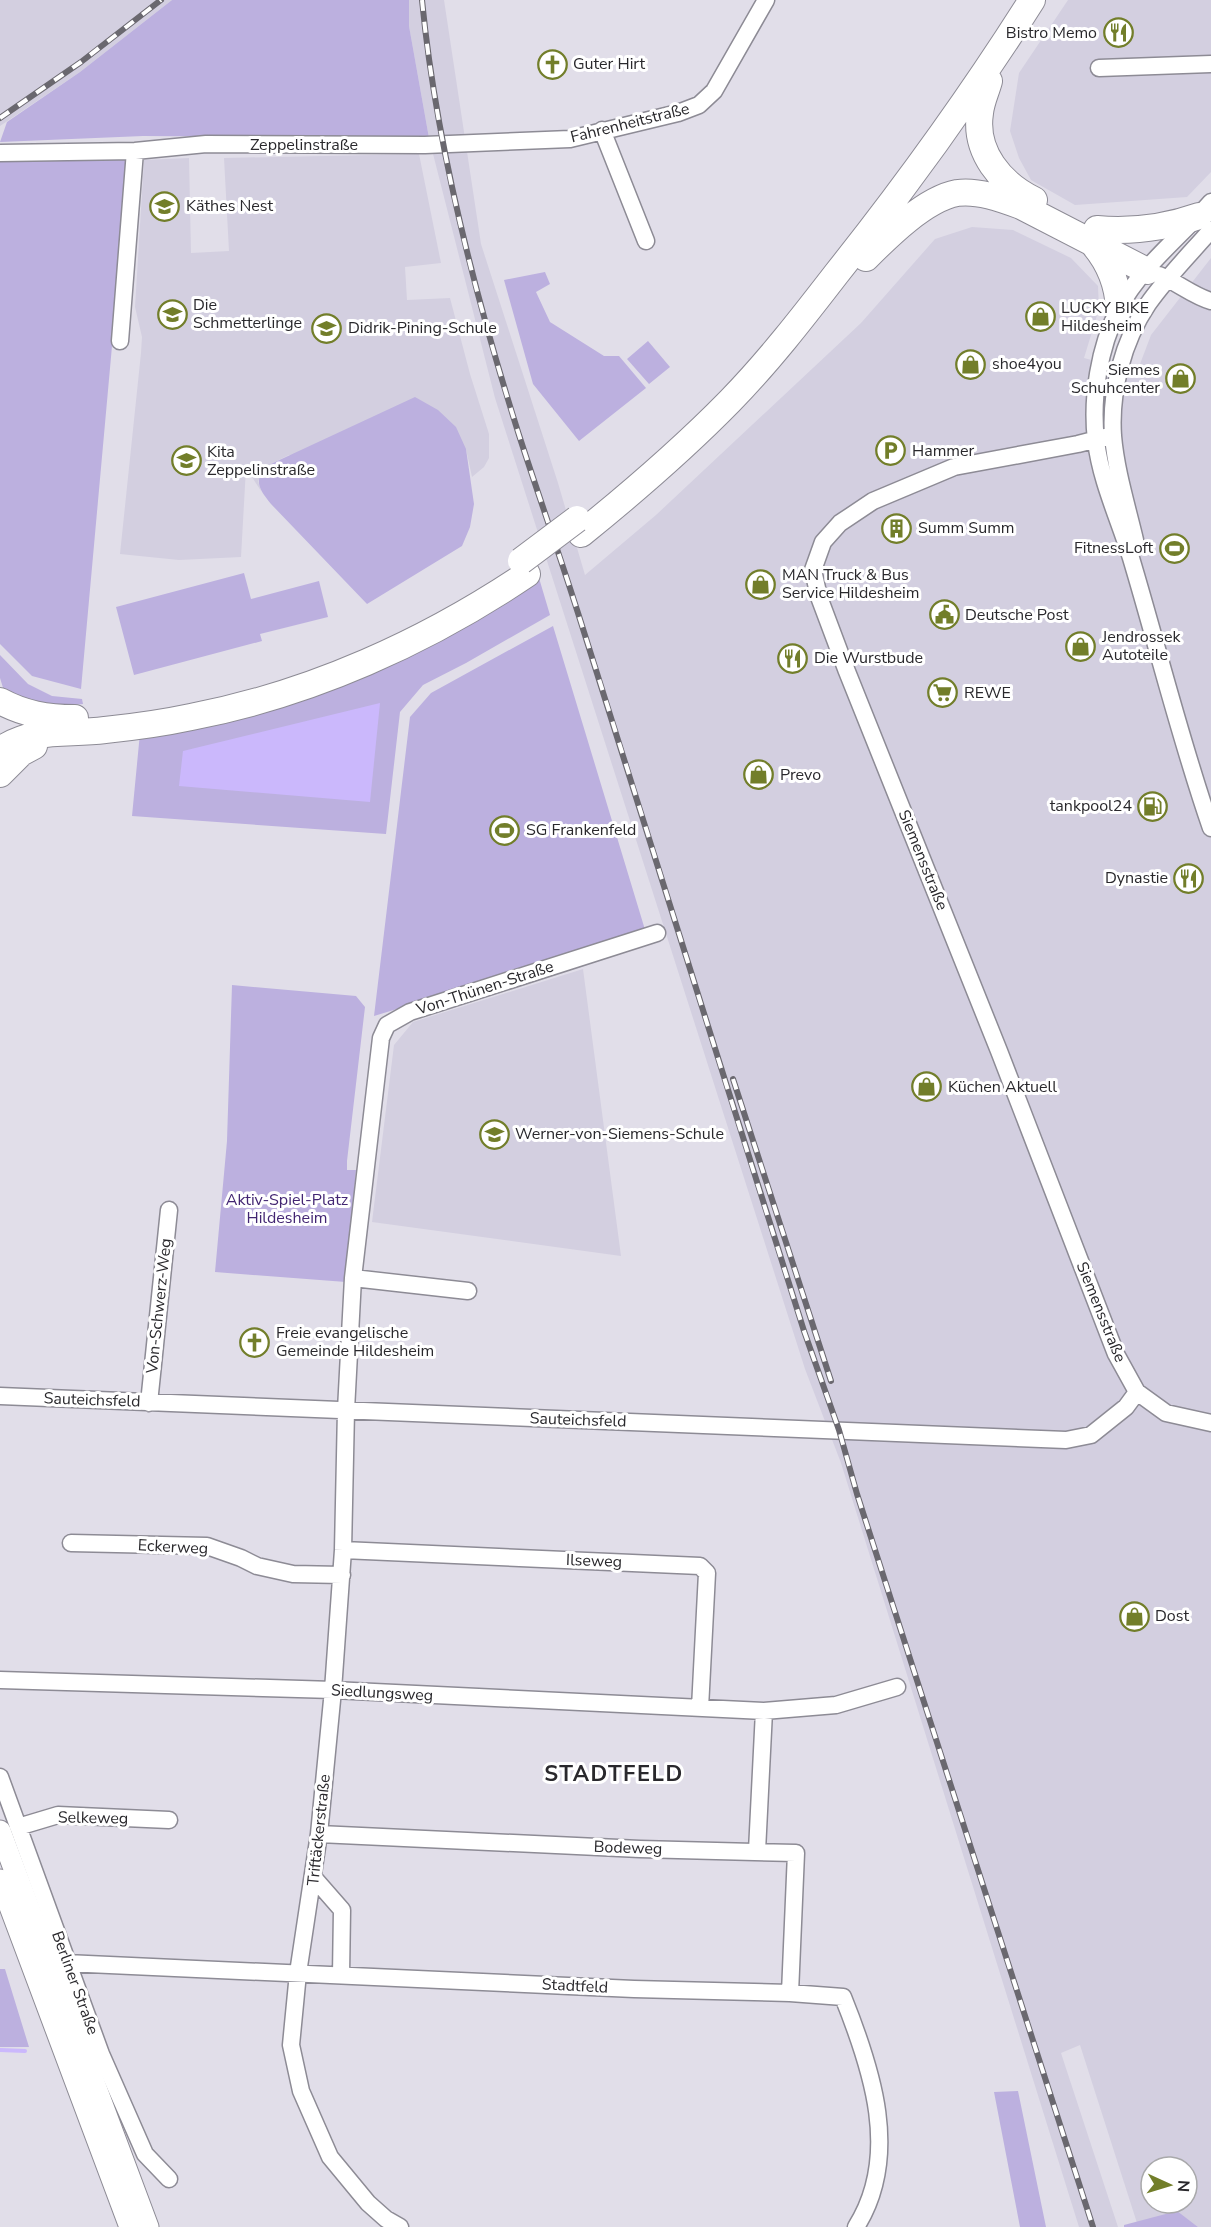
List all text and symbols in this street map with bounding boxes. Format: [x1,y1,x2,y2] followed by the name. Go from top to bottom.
[1102,17,1134,49] restaurant icon: Bistro Memo
[1006,22,1097,44] place label: Bistro Memo
[536,48,568,80] church icon: Guter Hirt
[573,53,646,75] place label: Guter Hirt
[568,98,692,148] street label: Fahrenheitstraße
[250,134,358,156] street label: Zeppelinstraße
[149,190,181,222] school or university icon: Käthes Nest
[186,195,273,217] place label: Käthes Nest
[193,294,302,334] place label: Die Schmetterlinge
[1061,297,1149,337] place label: LUCKY BIKE Hildesheim
[156,298,188,330] school or university icon: Die Schmetterlinge
[1024,301,1056,333] shop icon: LUCKY BIKE Hildesheim
[311,312,343,344] school or university icon: Didrik-Pining-Schule
[348,317,497,339] place label: Didrik-Pining-Schule
[955,348,987,380] shop icon: shoe4you
[992,353,1062,375] place label: shoe4you
[1071,359,1160,399] place label: Siemes Schuhcenter
[1165,363,1197,395] shop icon: Siemes Schuhcenter
[875,435,907,467] parking icon: Hammer
[912,440,975,462] place label: Hammer
[207,441,315,481] place label: Kita Zeppelinstraße
[170,445,202,477] school or university icon: Kita Zeppelinstraße
[881,512,913,544] building icon: Summ Summ
[918,517,1015,539] place label: Summ Summ
[1158,532,1190,564] sports icon: FitnessLoft
[1074,537,1153,559] place label: FitnessLoft
[782,564,919,604] place label: MAN Truck & Bus Service Hildesheim
[745,568,777,600] shop icon: MAN Truck & Bus Service Hildesheim
[928,599,960,631] public building icon: Deutsche Post
[965,604,1069,626] place label: Deutsche Post
[1101,626,1182,666] place label: Jendrossek Autoteile
[1065,630,1097,662] shop icon: Jendrossek Autoteile
[777,642,809,674] restaurant icon: Die Wurstbude
[814,647,923,669] place label: Die Wurstbude
[927,677,959,709] supermarket icon: REWE
[964,682,1011,704] place label: REWE
[743,759,775,791] shop icon: Prevo
[780,764,821,786] place label: Prevo
[1137,790,1169,822] fuel station icon: tankpool24
[1050,795,1132,817] place label: tankpool24
[893,806,953,914] street label: Siemensstraße
[489,814,521,846] sports icon: SG Frankenfeld
[526,819,636,841] place label: SG Frankenfeld
[1173,862,1205,894] restaurant icon: Dynastie
[1105,867,1168,889] place label: Dynastie
[413,955,556,1021] street label: Von-Thünen-Straße
[911,1071,943,1103] shop icon: Küchen Aktuell
[948,1076,1057,1098] place label: Küchen Aktuell
[478,1118,510,1150] school or university icon: Werner-von-Siemens-Schule
[515,1123,724,1145] place label: Werner-von-Siemens-Schule
[226,1189,348,1229] park label: Aktiv-Spiel-Platz Hildesheim
[141,1237,177,1376] street label: Von-Schwerz-Weg
[1071,1258,1131,1366] street label: Siemensstraße
[276,1322,434,1362] place label: Freie evangelische Gemeinde Hildesheim
[239,1326,271,1358] church icon: Freie evangelische Gemeinde Hildesheim
[43,1387,141,1413] street label: Sauteichsfeld
[529,1407,627,1433] street label: Sauteichsfeld
[137,1534,209,1560] street label: Eckerweg
[566,1549,622,1573] street label: Ilseweg
[1118,1600,1150,1632] shop icon: Dost
[1155,1605,1189,1627] place label: Dost
[330,1679,434,1707] street label: Siedlungsweg
[544,1759,684,1789] district label: STADTFELD
[302,1773,336,1887] street label: Triftäckerstraße
[58,1806,128,1830] street label: Selkeweg
[593,1836,663,1860] street label: Bodeweg
[46,1928,104,2038] street label: Berliner Straße
[541,1973,609,1999] street label: Stadtfeld
[1139,2155,1199,2215] north arrow
[1172,2179,1194,2193] text: N

